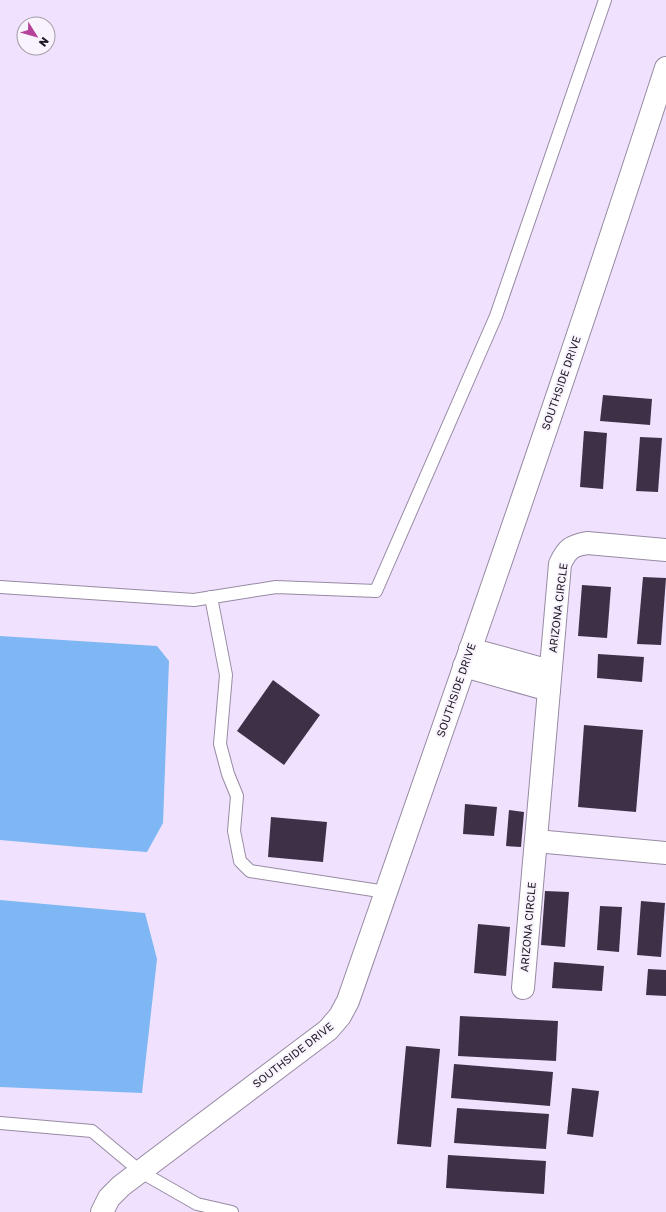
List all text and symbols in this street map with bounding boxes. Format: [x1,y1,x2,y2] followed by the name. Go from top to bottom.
[16,16,56,56] north arrow
[37,35,52,50] text: N
[538,334,583,432] street label: SOUTHSIDE DRIVE
[546,562,569,654] street label: ARIZONA CIRCLE
[433,641,478,739] street label: SOUTHSIDE DRIVE
[517,881,538,972] street label: ARIZONA CIRCLE
[250,1019,336,1090] street label: SOUTHSIDE DRIVE

